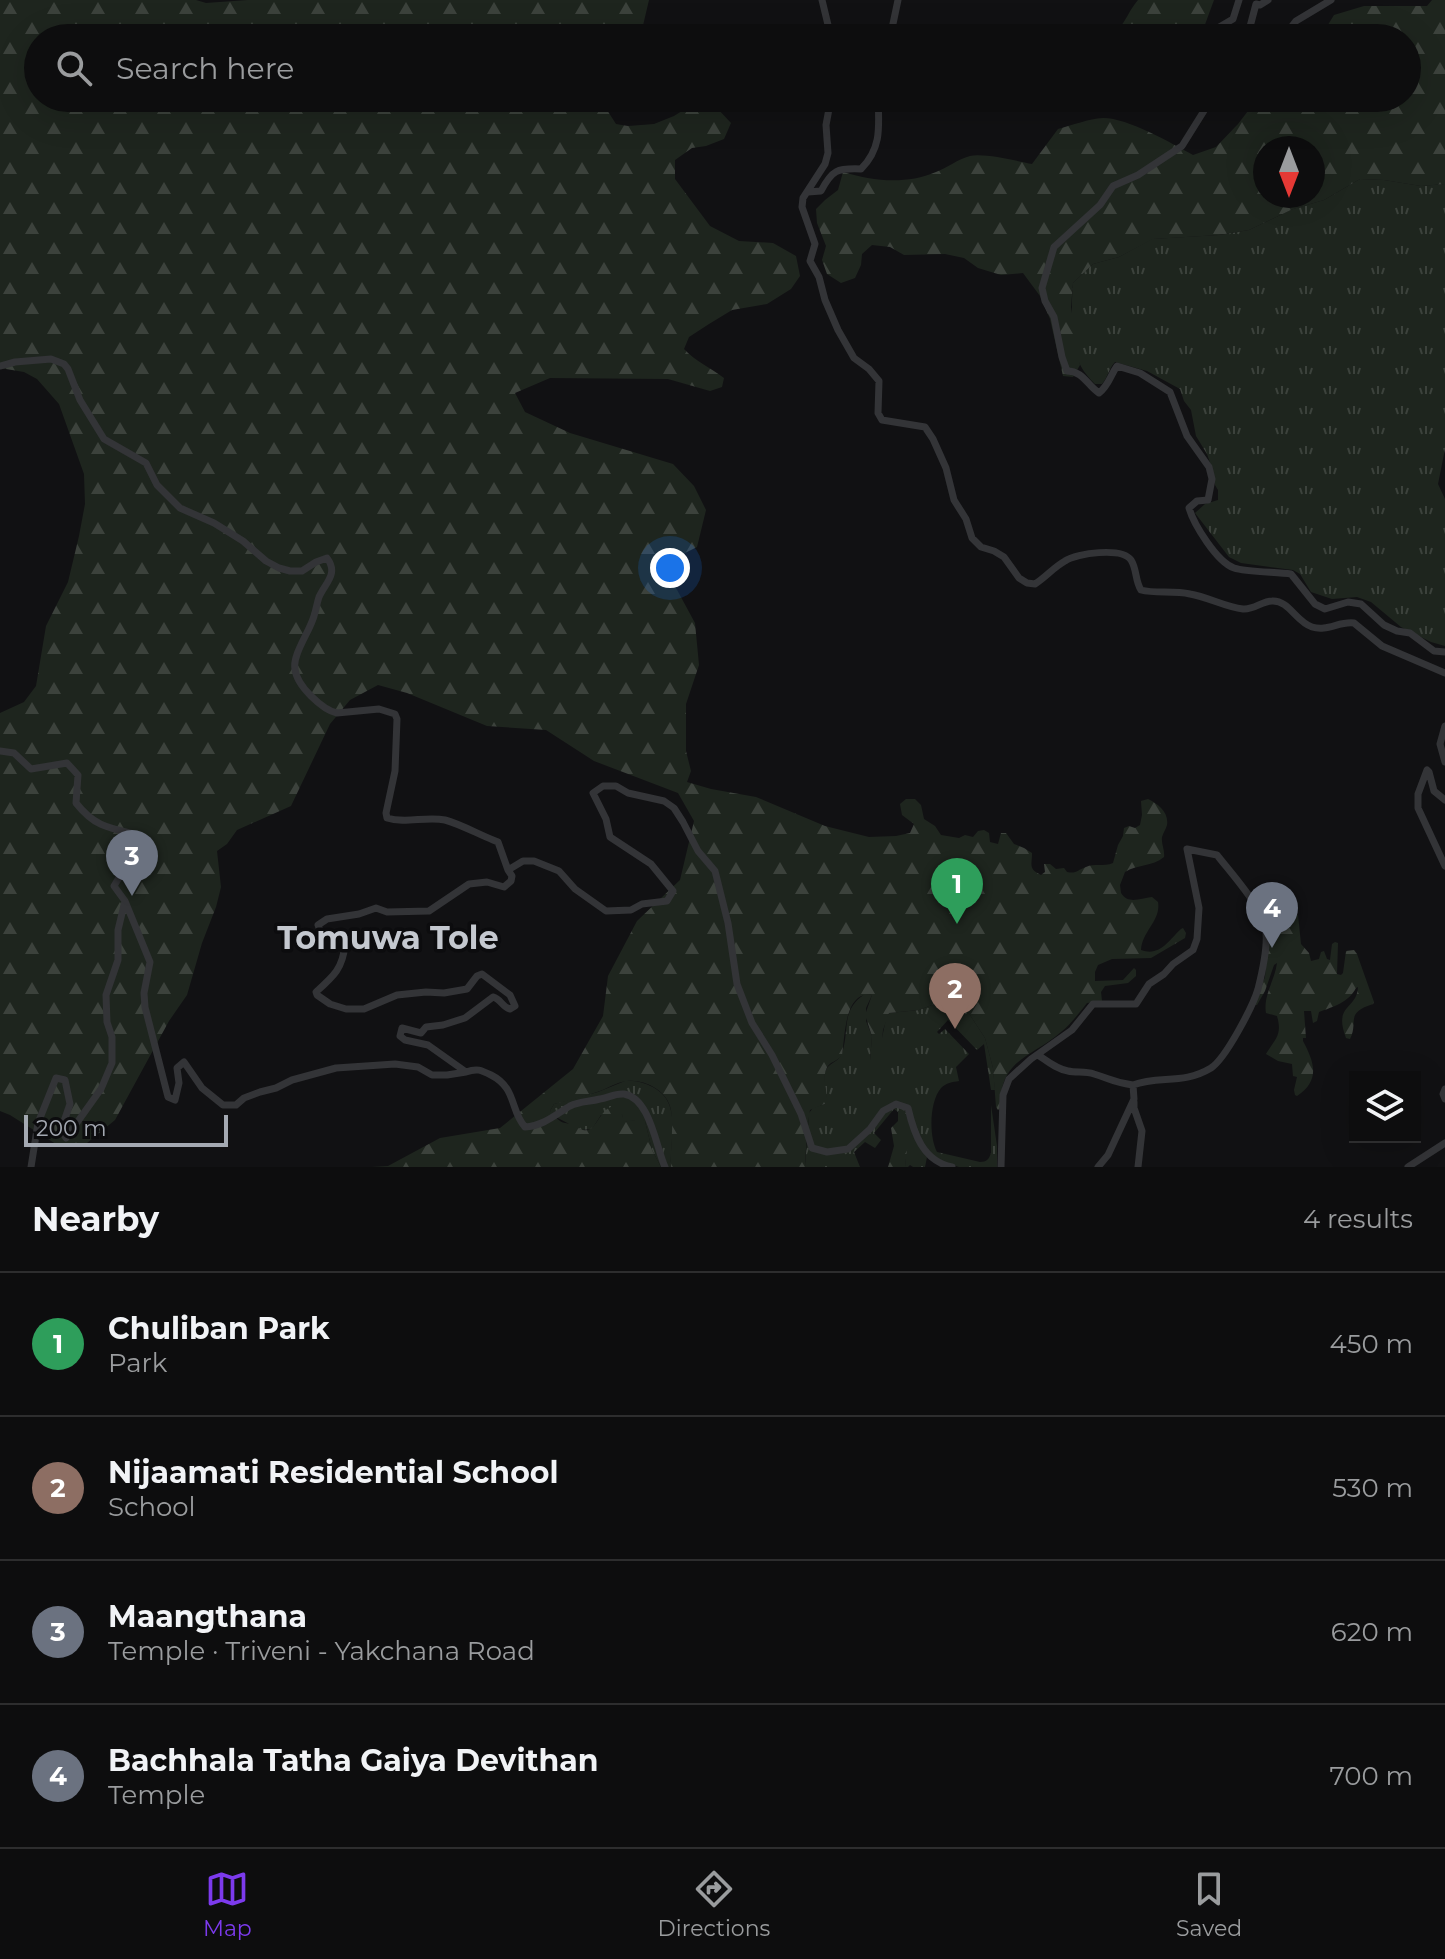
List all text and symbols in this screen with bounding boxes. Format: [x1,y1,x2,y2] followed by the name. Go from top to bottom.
[24,24,1421,112] search box
[52,46,96,90] icon: search
[116,50,294,87] text: Search here
[1253,136,1325,208] north arrow
[650,548,690,588] your location
[106,830,158,896] pin: 3
[931,858,983,924] pin: 1
[1246,882,1298,948] pin: 4
[277,918,499,957] district label: Tomuwa Tole
[929,963,981,1029] pin: 2
[1349,1071,1421,1143] map controls
[1349,1071,1421,1143] button: layers
[24,1111,228,1147] scale bar
[36,1115,107,1142] text: 200 m
[32,1198,159,1240] text: Nearby
[1303,1203,1413,1235] text: 4 results
[108,1310,330,1347] text: Chuliban Park
[53,1328,63,1360] text: 1
[1330,1328,1413,1360] text: 450 m
[108,1347,167,1379] text: Park
[108,1454,558,1491] text: Nijaamati Residential School
[50,1472,66,1504] text: 2
[1332,1472,1413,1504] text: 530 m
[108,1491,196,1523] text: School
[108,1598,307,1635] text: Maangthana
[50,1616,66,1648] text: 3
[1331,1616,1413,1648] text: 620 m
[108,1635,535,1667] text: Temple · Triveni - Yakchana Road
[108,1742,599,1779] text: Bachhala Tatha Gaiya Devithan
[49,1760,67,1792] text: 4
[1329,1760,1413,1792] text: 700 m
[108,1779,205,1811] text: Temple
[203,1867,252,1942] tab: Map
[658,1867,770,1942] tab: Directions
[1176,1867,1242,1942] tab: Saved

